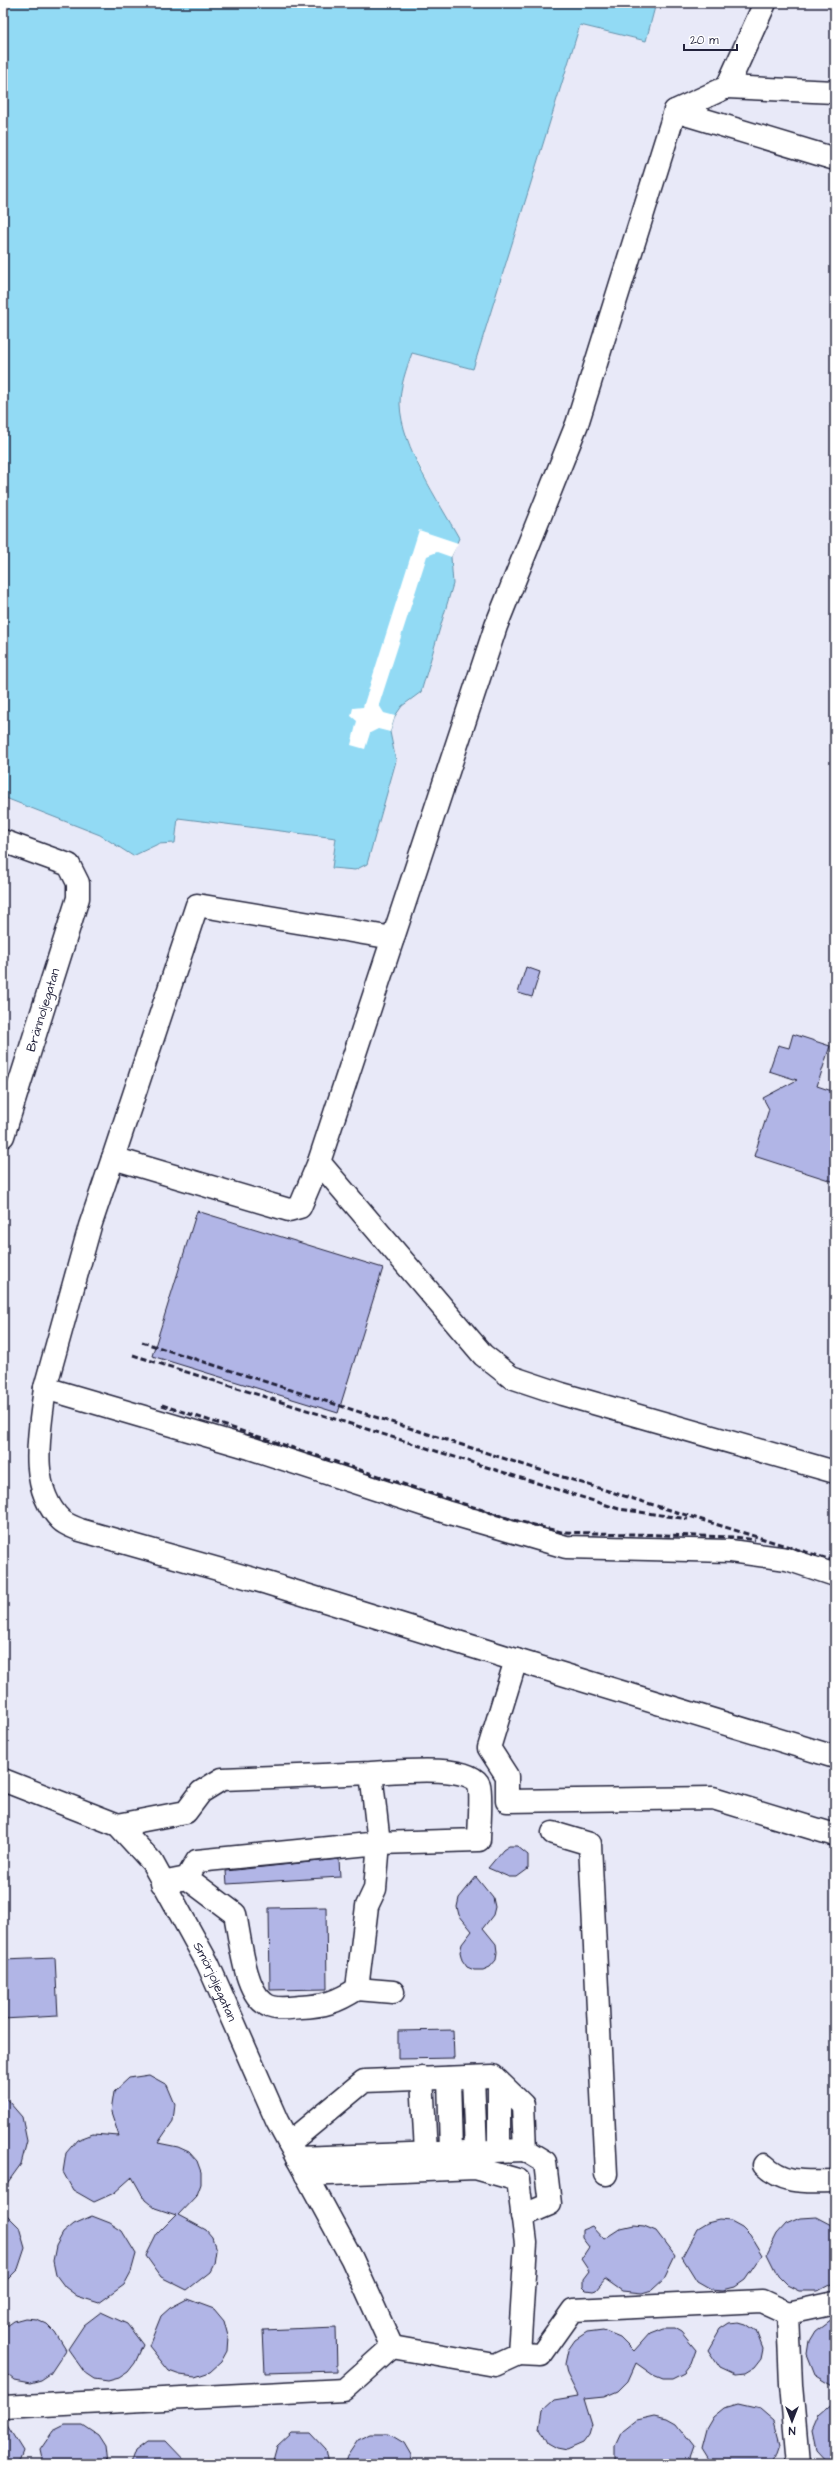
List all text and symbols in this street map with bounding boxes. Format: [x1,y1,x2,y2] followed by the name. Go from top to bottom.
[684,26,737,52] scale bar
[690,32,719,49] text: 20 m
[22,966,65,1054] street label: Brännoljegatan
[189,1939,241,2025] street label: Smörjoljegatan
[772,2401,812,2441] north arrow
[788,2423,795,2438] text: N

